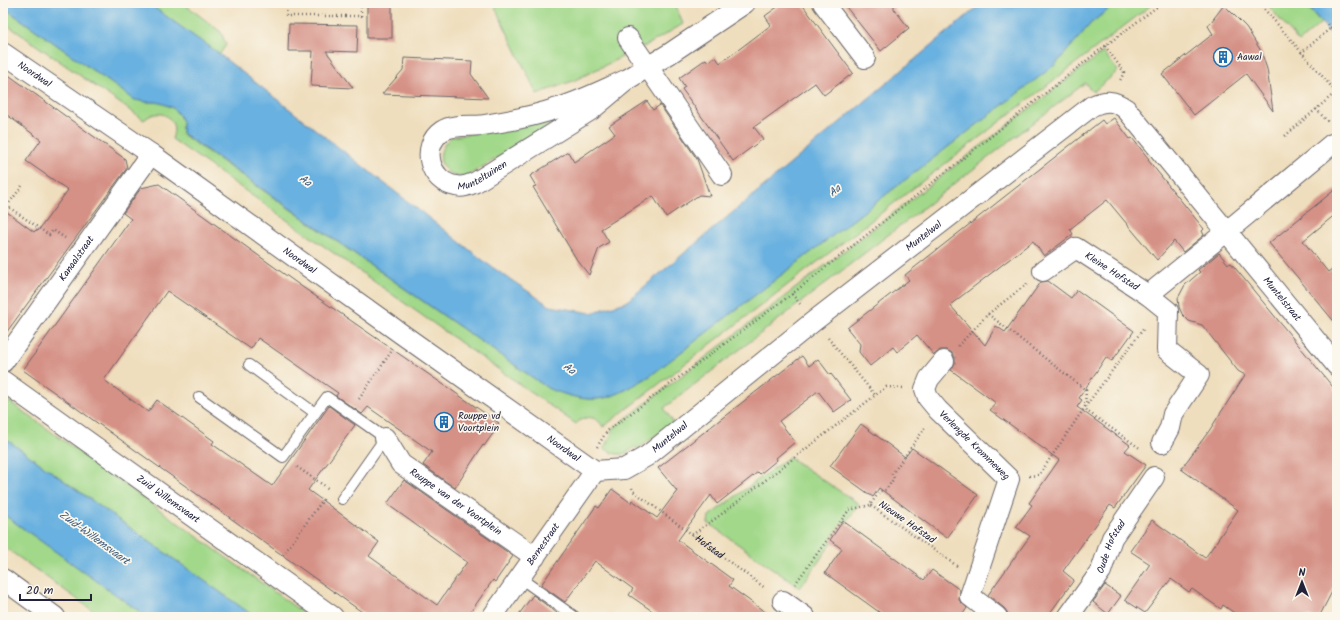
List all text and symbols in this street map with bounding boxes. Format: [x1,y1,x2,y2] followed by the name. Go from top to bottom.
[1212,46,1234,68] building icon: Aawal
[1237,49,1262,65] place label: Aawal
[14,57,55,92] street label: Noordwal
[457,156,511,195] street label: Munteltuinen
[295,170,316,192] water label: Aa
[825,180,846,202] water label: Aa
[902,216,946,256] street label: Muntelwal
[55,232,98,285] street label: Kanaalstraat
[279,243,320,279] street label: Noordwal
[1082,248,1143,296] street label: Kleine Hofstad
[1259,273,1305,325] street label: Muntelstraat
[559,358,580,380] water label: Aa
[935,407,1014,484] street label: Verlengde Krommeweg
[458,408,501,436] place label: Rouppe vd Voortplein
[433,411,455,433] building icon: Rouppe vd Voortplein
[648,417,692,457] street label: Muntelwal
[543,431,584,466] street label: Noordwal
[406,464,505,540] street label: Rouppe van der Voortplein
[133,471,203,528] street label: Zuid Willemsvaart
[875,496,940,548] street label: Nieuwe Hofstad
[55,506,134,571] water label: Zuid-Willemsvaart
[1093,516,1131,576] street label: Oude Hofstad
[523,520,564,569] street label: Bernestraat
[691,531,728,564] street label: Hofstad
[1282,562,1322,602] north arrow
[1299,564,1306,582] text: N
[20,576,91,602] scale bar
[26,581,54,600] text: 20 m

